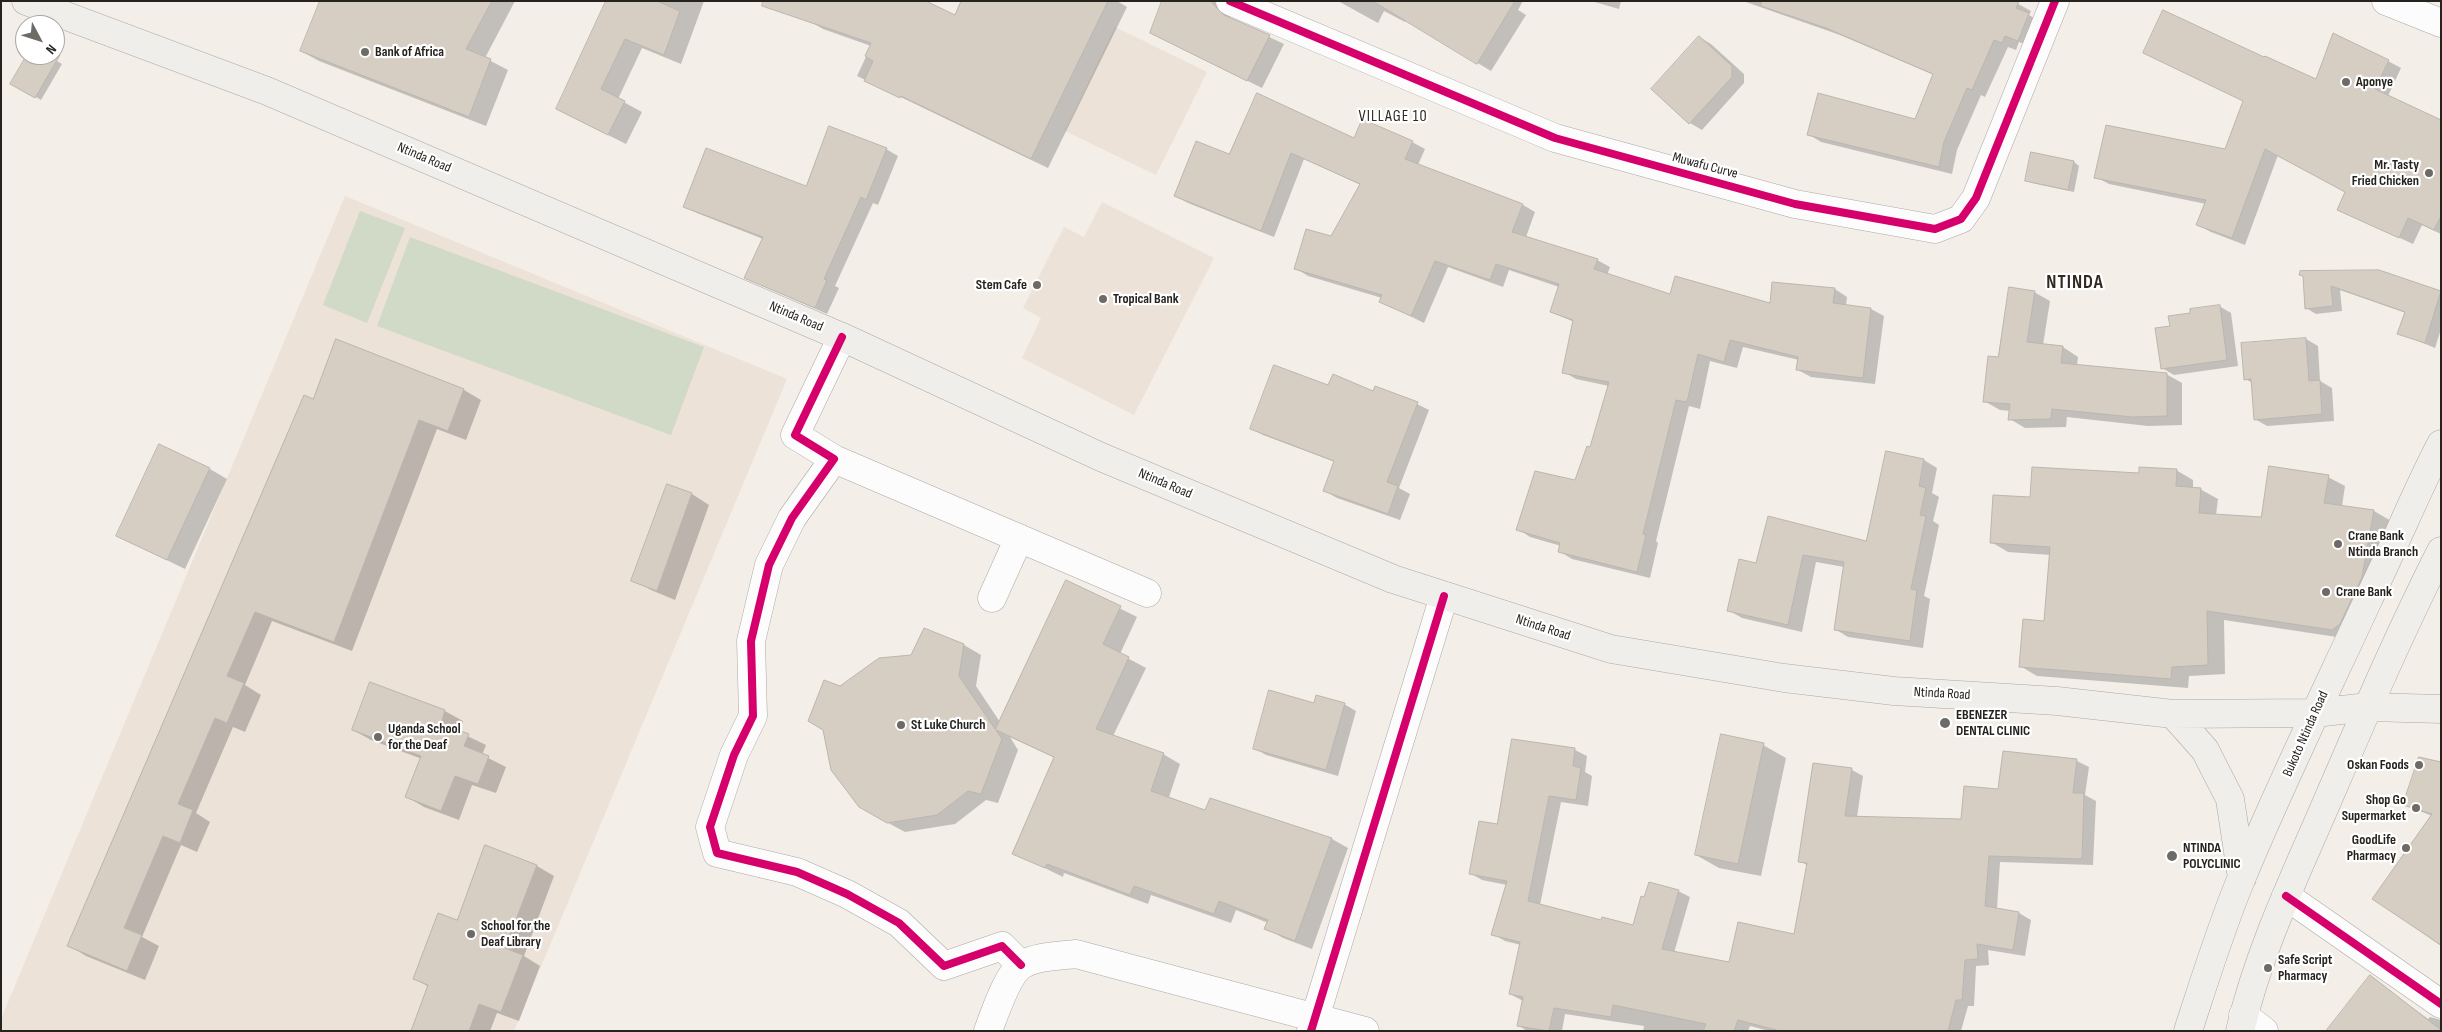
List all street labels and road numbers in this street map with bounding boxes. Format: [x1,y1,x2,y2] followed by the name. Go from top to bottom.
[395,139,453,177] street label: Ntinda Road
[1670,149,1740,183] street label: Muwafu Curve
[767,298,825,336] street label: Ntinda Road
[1136,465,1194,503] street label: Ntinda Road
[1513,611,1573,645] street label: Ntinda Road
[1913,684,1971,704] street label: Ntinda Road
[2280,689,2332,779] street label: Bukoto Ntinda Road

